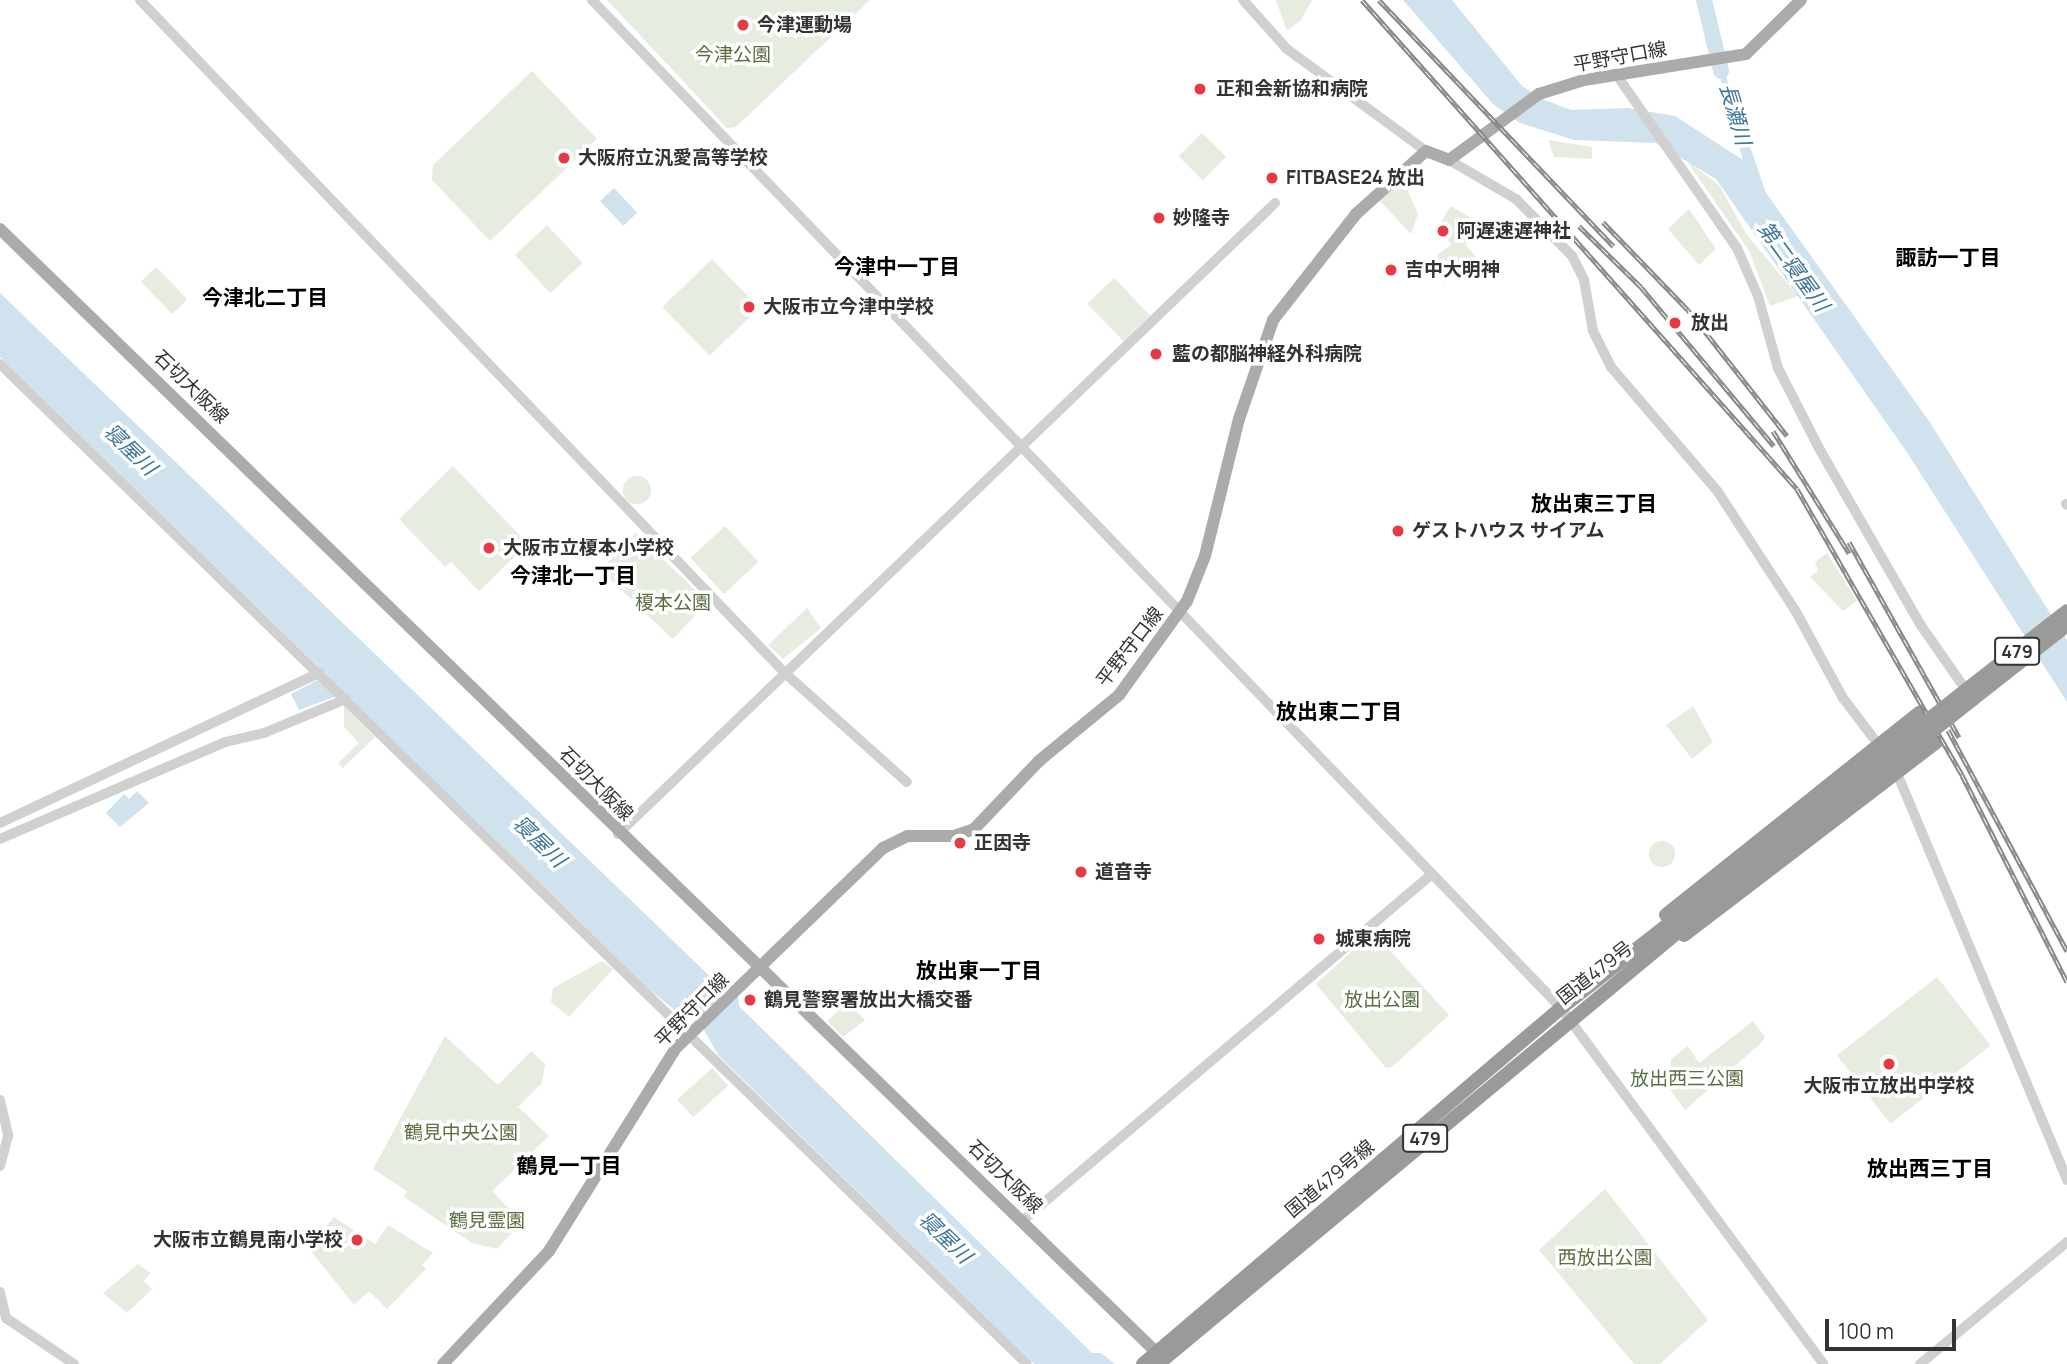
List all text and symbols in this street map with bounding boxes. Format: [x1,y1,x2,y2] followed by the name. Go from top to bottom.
[757,14,852,36] place label: 今津運動場
[735,17,751,33] marker: 今津運動場
[1571,38,1669,76] street label: 平野守口線
[695,44,771,66] park label: 今津公園
[1216,78,1368,100] place label: 正和会新協和病院
[1190,79,1210,99] marker: 正和会新協和病院
[1715,80,1757,148] water label: 長瀬川
[578,147,768,169] place label: 大阪府立汎愛高等学校
[556,150,572,166] marker: 大阪府立汎愛高等学校
[1286,167,1425,189] place label: FITBASE24 放出
[1264,170,1280,186] marker: FITBASE24 放出
[1173,207,1230,229] place label: 妙隆寺
[1151,210,1167,226] marker: 妙隆寺
[1753,216,1835,316] water label: 第二寝屋川
[1457,220,1571,242] place label: 阿遅速遅神社
[1435,223,1451,239] marker: 阿遅速遅神社
[1896,244,2000,270] district label: 諏訪一丁目
[834,253,960,279] district label: 今津中一丁目
[1405,259,1500,281] place label: 吉中大明神
[1383,262,1399,278] marker: 吉中大明神
[202,284,328,310] district label: 今津北二丁目
[763,296,934,318] place label: 大阪市立今津中学校
[741,299,757,315] marker: 大阪市立今津中学校
[1691,312,1729,334] place label: 放出
[1665,313,1685,333] marker: 放出
[1172,343,1362,365] place label: 藍の都脳神経外科病院
[1146,344,1166,364] marker: 藍の都脳神経外科病院
[149,346,233,428] street label: 石切大阪線
[100,418,162,480] water label: 寝屋川
[1531,490,1657,516] district label: 放出東三丁目
[1412,520,1606,542] place label: ゲストハウス サイアム
[1390,523,1406,539] marker: ゲストハウス サイアム
[503,537,674,559] place label: 大阪市立榎本小学校
[481,540,497,556] marker: 大阪市立榎本小学校
[510,562,636,588] district label: 今津北一丁目
[635,592,711,614] park label: 榎本公園
[1092,603,1168,691] street label: 平野守口線
[1993,636,2042,666] road number: 479
[1276,698,1402,724] district label: 放出東二丁目
[554,742,638,826] street label: 石切大阪線
[509,810,571,872] water label: 寝屋川
[974,832,1031,854] place label: 正因寺
[952,835,968,851] marker: 正因寺
[1095,861,1152,883] place label: 道音寺
[1073,864,1089,880] marker: 道音寺
[1335,928,1411,950] place label: 城東病院
[1309,929,1329,949] marker: 城東病院
[1553,936,1637,1010] street label: 国道479号
[916,957,1042,983] district label: 放出東一丁目
[650,968,734,1052] street label: 平野守口線
[764,989,973,1011] place label: 鶴見警察署放出大橋交番
[1344,989,1420,1011] park label: 放出公園
[742,992,758,1008] marker: 鶴見警察署放出大橋交番
[1881,1056,1897,1072] marker: 大阪市立放出中学校
[1630,1068,1744,1090] park label: 放出西三公園
[1804,1075,1974,1097] place label: 大阪市立放出中学校
[404,1122,518,1144] park label: 鶴見中央公園
[1400,1124,1450,1153] road number: 479
[1281,1135,1379,1223] street label: 国道479号線
[963,1136,1047,1218] street label: 石切大阪線
[517,1152,621,1178] district label: 鶴見一丁目
[1867,1155,1993,1181] district label: 放出西三丁目
[915,1206,977,1268] water label: 寝屋川
[449,1210,525,1232] park label: 鶴見霊園
[153,1229,343,1251] place label: 大阪市立鶴見南小学校
[349,1232,365,1248] marker: 大阪市立鶴見南小学校
[1558,1247,1652,1269] park label: 西放出公園
[1829,1304,1960,1348] scale bar
[1838,1317,1894,1345] text: 100 m

